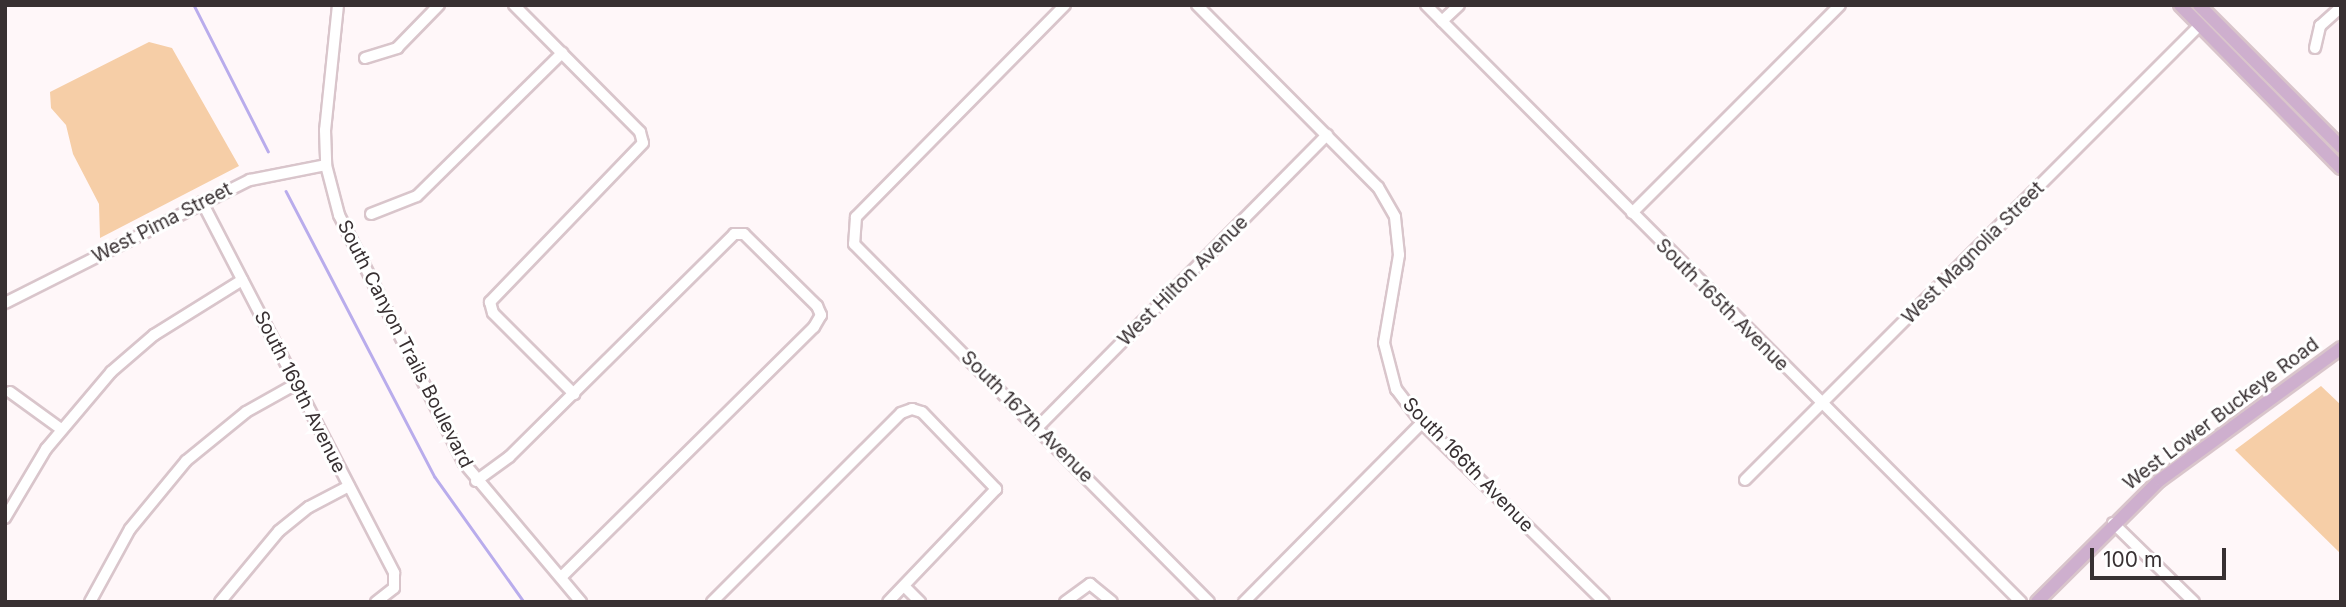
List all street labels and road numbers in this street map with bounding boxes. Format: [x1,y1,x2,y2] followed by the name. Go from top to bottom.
[1897,177,2049,329] street label: West Magnolia Street
[88,178,236,268] street label: West Pima Street
[1113,211,1253,351] street label: West Hilton Avenue
[332,216,478,472] street label: South Canyon Trails Boulevard
[1651,234,1793,376] street label: South 165th Avenue
[249,307,351,477] street label: South 169th Avenue
[2119,333,2323,495] street label: West Lower Buckeye Road
[956,346,1098,488] street label: South 167th Avenue
[1398,393,1538,537] street label: South 166th Avenue

